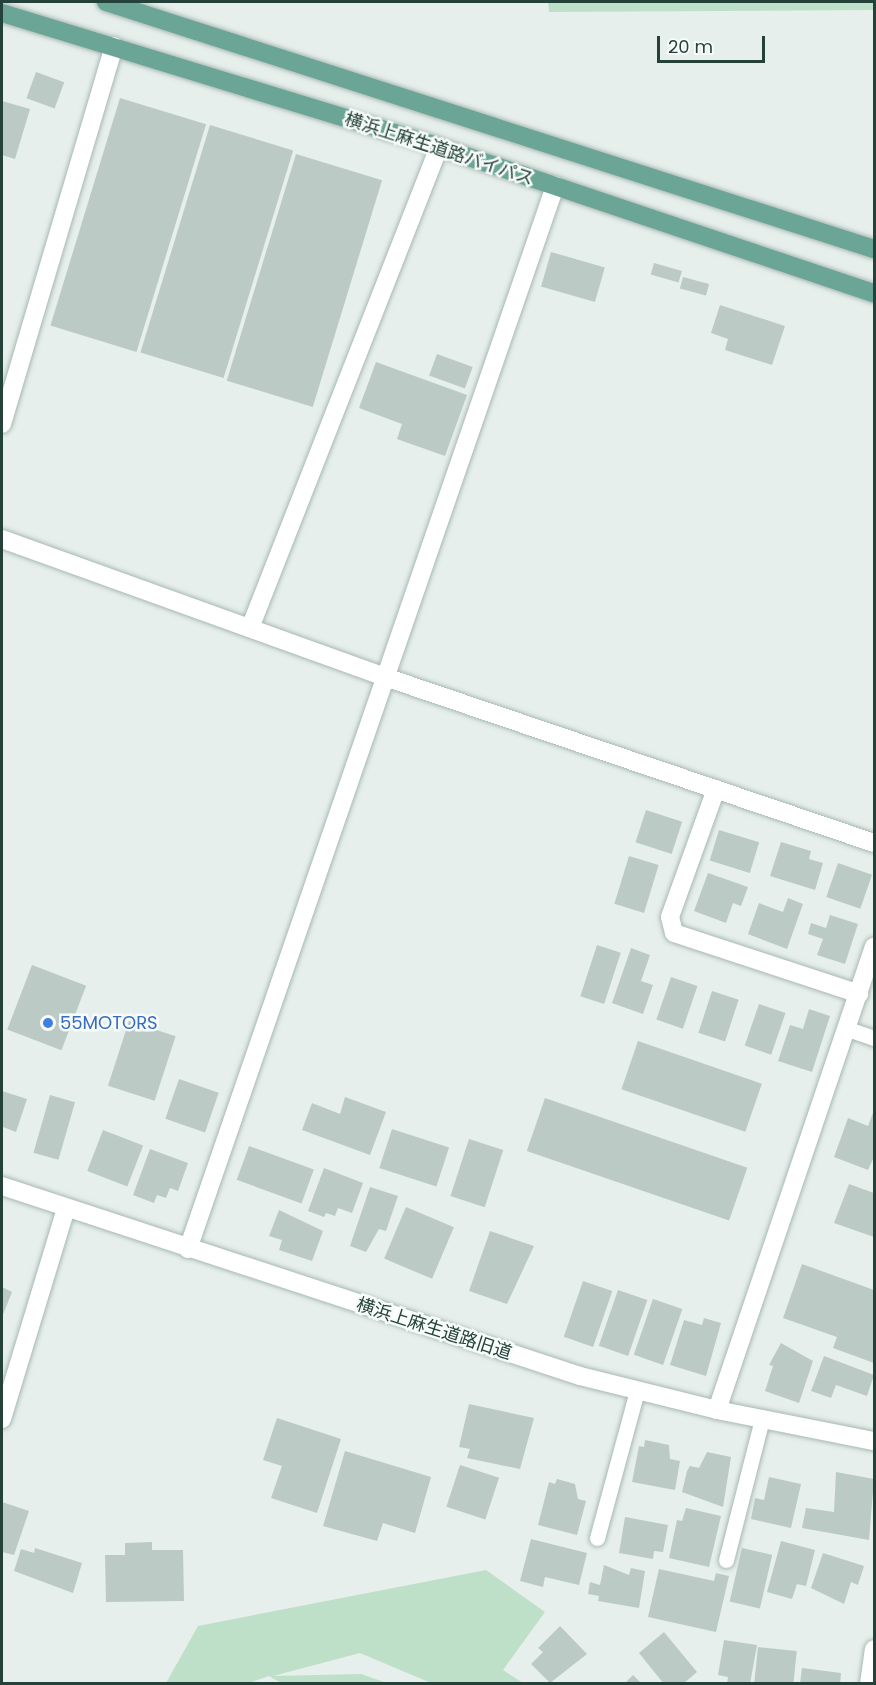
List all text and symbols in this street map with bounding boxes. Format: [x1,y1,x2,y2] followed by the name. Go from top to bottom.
[660,24,768,62] scale bar
[668,34,713,59] text: 20 m
[342,108,536,190] street label: 横浜上麻生道路バイパス
[60,1012,158,1034] place label: 55MOTORS
[41,1016,55,1030] marker: 55MOTORS
[354,1294,514,1364] street label: 横浜上麻生道路旧道

